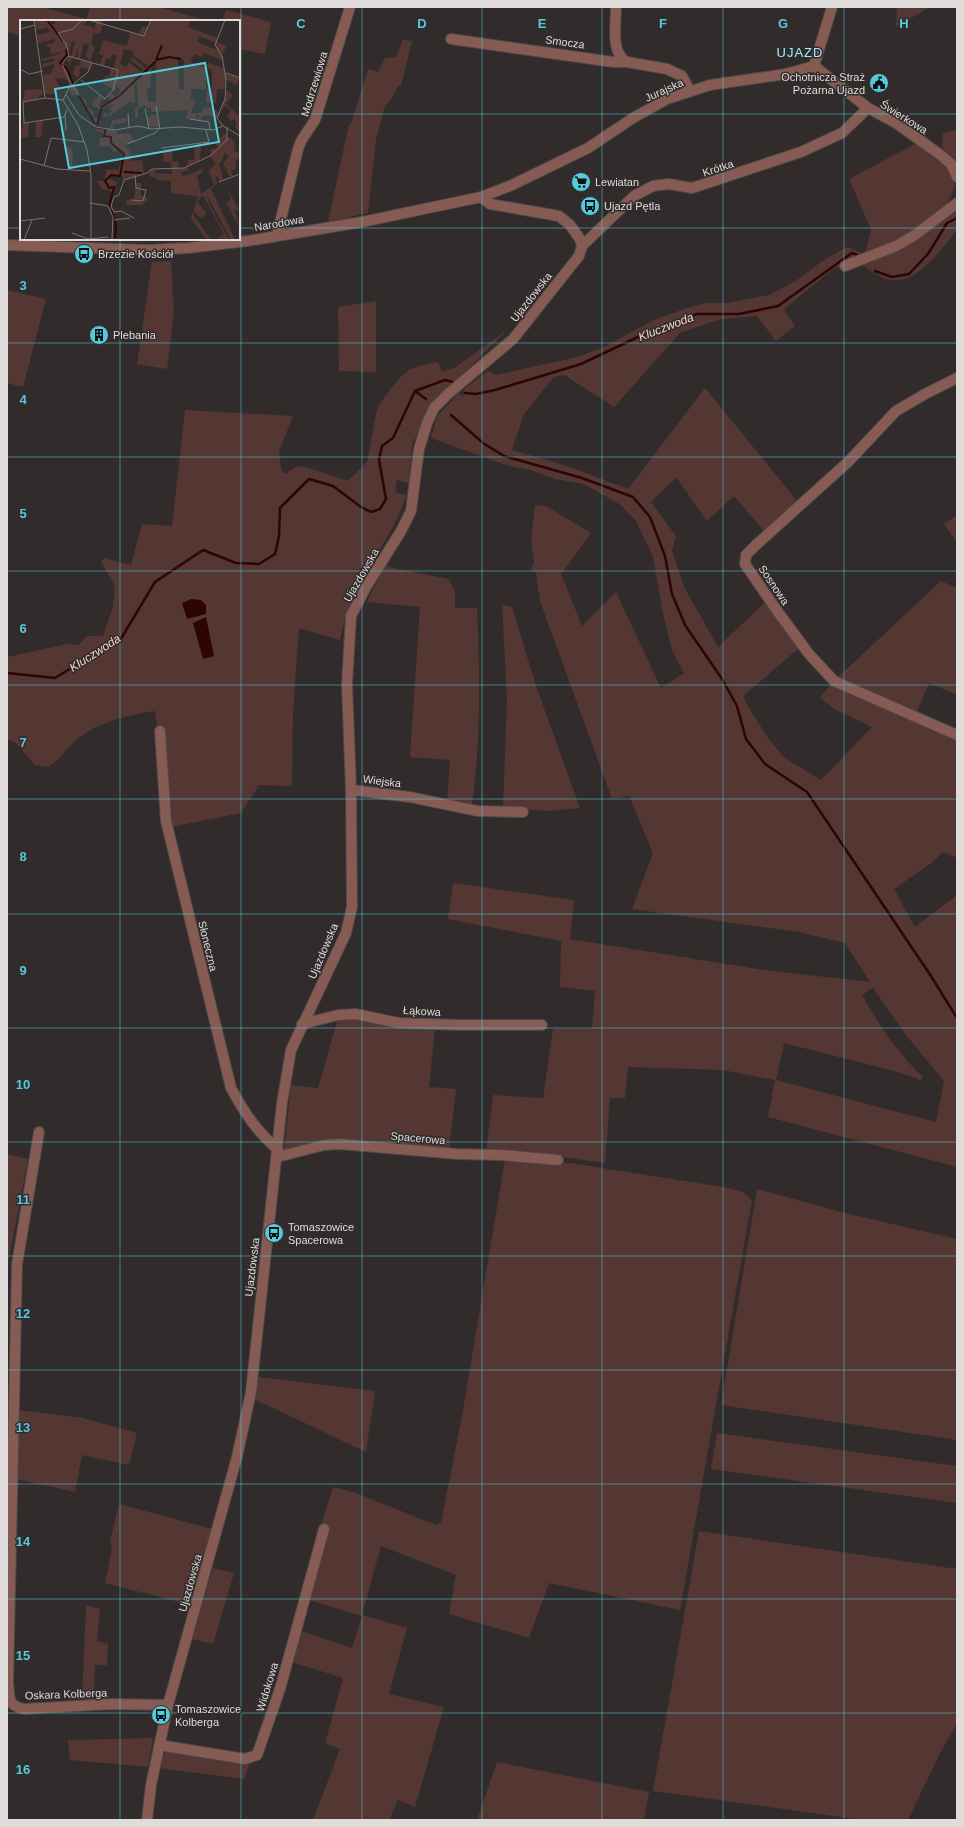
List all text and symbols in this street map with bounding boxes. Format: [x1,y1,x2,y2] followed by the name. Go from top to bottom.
[296,16,306,31] text: C
[417,16,427,31] text: D
[538,16,547,31] text: E
[659,16,667,31] text: F
[778,16,788,31] text: G
[899,16,909,31] text: H
[20,20,240,240] inset map
[544,33,586,51] street label: Smocza
[777,45,823,60] district label: UJAZD
[298,49,330,118] street label: Modrzewiowa
[781,71,865,96] place label: Ochotnicza Straż Pożarna Ujazd
[868,72,890,94] public building icon: Ochotnicza Straż Pożarna Ujazd
[643,76,686,104] street label: Jurajska
[878,98,930,137] street label: Świerkowa
[701,157,736,179] street label: Krótka
[570,171,592,193] supermarket icon: Lewiatan
[595,176,639,188] place label: Lewiatan
[579,195,601,217] bus stop icon: Ujazd Pętla
[604,200,661,212] place label: Ujazd Pętla
[253,213,306,233] street label: Narodowa
[73,243,95,265] bus stop icon: Brzezie Kościół
[98,248,174,260] place label: Brzezie Kościół
[508,269,555,324] street label: Ujazdowska
[19,278,27,293] text: 3
[636,310,696,344] water label: Kluczwoda
[88,324,110,346] building icon: Plebania
[113,329,157,341] place label: Plebania
[19,392,27,407] text: 4
[19,506,27,521] text: 5
[341,546,381,604] street label: Ujazdowska
[756,563,792,608] street label: Sosnowa
[19,621,27,636] text: 6
[67,631,123,675] water label: Kluczwoda
[19,735,27,750] text: 7
[362,773,403,789] street label: Wiejska
[19,849,27,864] text: 8
[196,920,220,973] street label: Słoneczna
[306,921,340,981] street label: Ujazdowska
[19,963,27,978] text: 9
[403,1004,442,1018] street label: Łąkowa
[16,1077,30,1092] text: 10
[390,1130,447,1146] street label: Spacerowa
[16,1192,30,1207] text: 11
[288,1221,354,1246] place label: Tomaszowice Spacerowa
[263,1222,285,1244] bus stop icon: Tomaszowice Spacerowa
[242,1236,262,1297] street label: Ujazdowska
[16,1306,30,1321] text: 12
[16,1420,30,1435] text: 13
[16,1534,31,1549] text: 14
[176,1552,204,1613] street label: Ujazdowska
[16,1648,30,1663] text: 15
[254,1660,280,1713] street label: Widokowa
[25,1687,108,1701] street label: Oskara Kolberga
[175,1703,241,1728] place label: Tomaszowice Kolberga
[150,1704,172,1726] bus stop icon: Tomaszowice Kolberga
[16,1762,30,1777] text: 16

